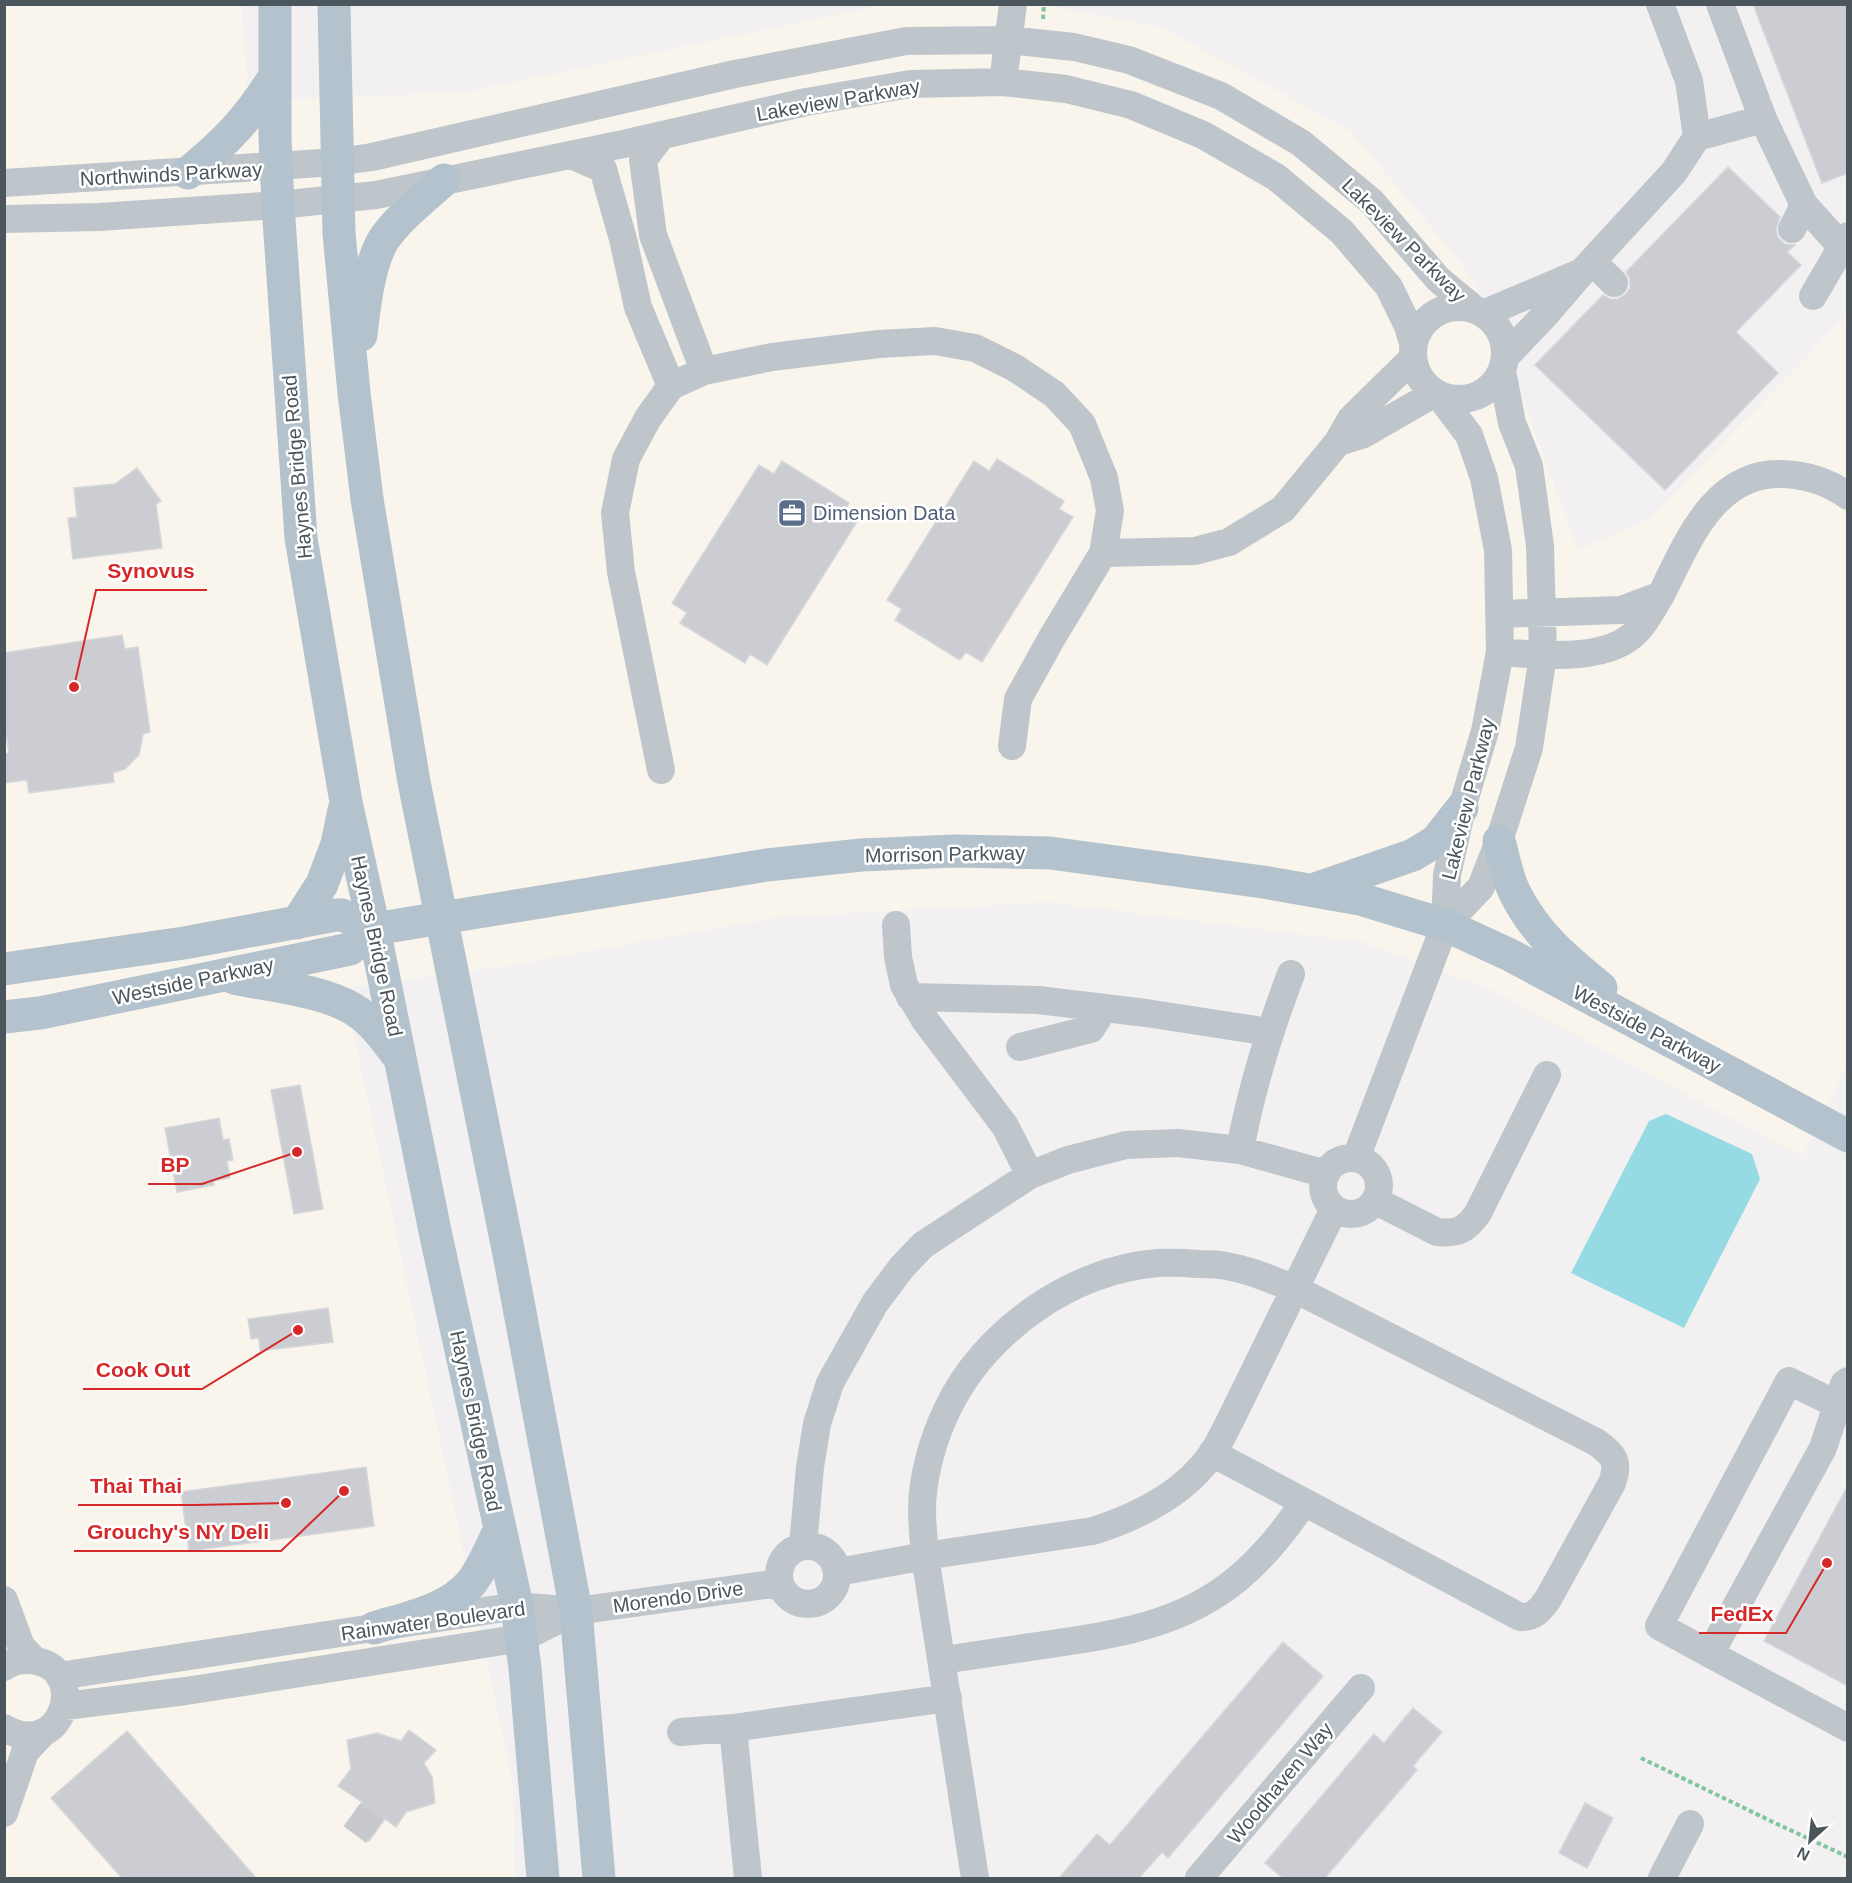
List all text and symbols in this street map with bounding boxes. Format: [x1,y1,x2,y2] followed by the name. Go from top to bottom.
[755,75,921,125] street label: Lakeview Parkway
[79,158,263,190] street label: Northwinds Parkway
[1338,174,1470,306] street label: Lakeview Parkway
[278,374,316,560] street label: Haynes Bridge Road
[776,497,808,529] office icon: Dimension Data
[813,502,956,524] place label: Dimension Data
[96,551,207,590] callout: Synovus
[107,559,195,582] text: Synovus
[1437,716,1499,882] street label: Lakeview Parkway
[865,842,1025,866] street label: Morrison Parkway
[347,853,407,1039] street label: Haynes Bridge Road
[110,953,276,1009] street label: Westside Parkway
[1569,981,1725,1077] street label: Westside Parkway
[148,1145,202,1184] callout: BP
[160,1153,190,1176] text: BP
[446,1328,506,1514] street label: Haynes Bridge Road
[83,1350,202,1389] callout: Cook Out
[96,1358,190,1381] text: Cook Out
[78,1466,194,1505] callout: Thai Thai
[90,1474,182,1497] text: Thai Thai
[74,1512,281,1551] callout: Grouchy's NY Deli
[87,1520,269,1543] text: Grouchy's NY Deli
[612,1577,744,1617] street label: Morendo Drive
[1699,1594,1786,1633] callout: FedEx
[340,1597,526,1645] street label: Rainwater Boulevard
[1710,1602,1774,1625] text: FedEx
[1223,1718,1337,1848] street label: Woodhaven Way
[1780,1811,1840,1871] north arrow
[1794,1844,1812,1864] text: N

